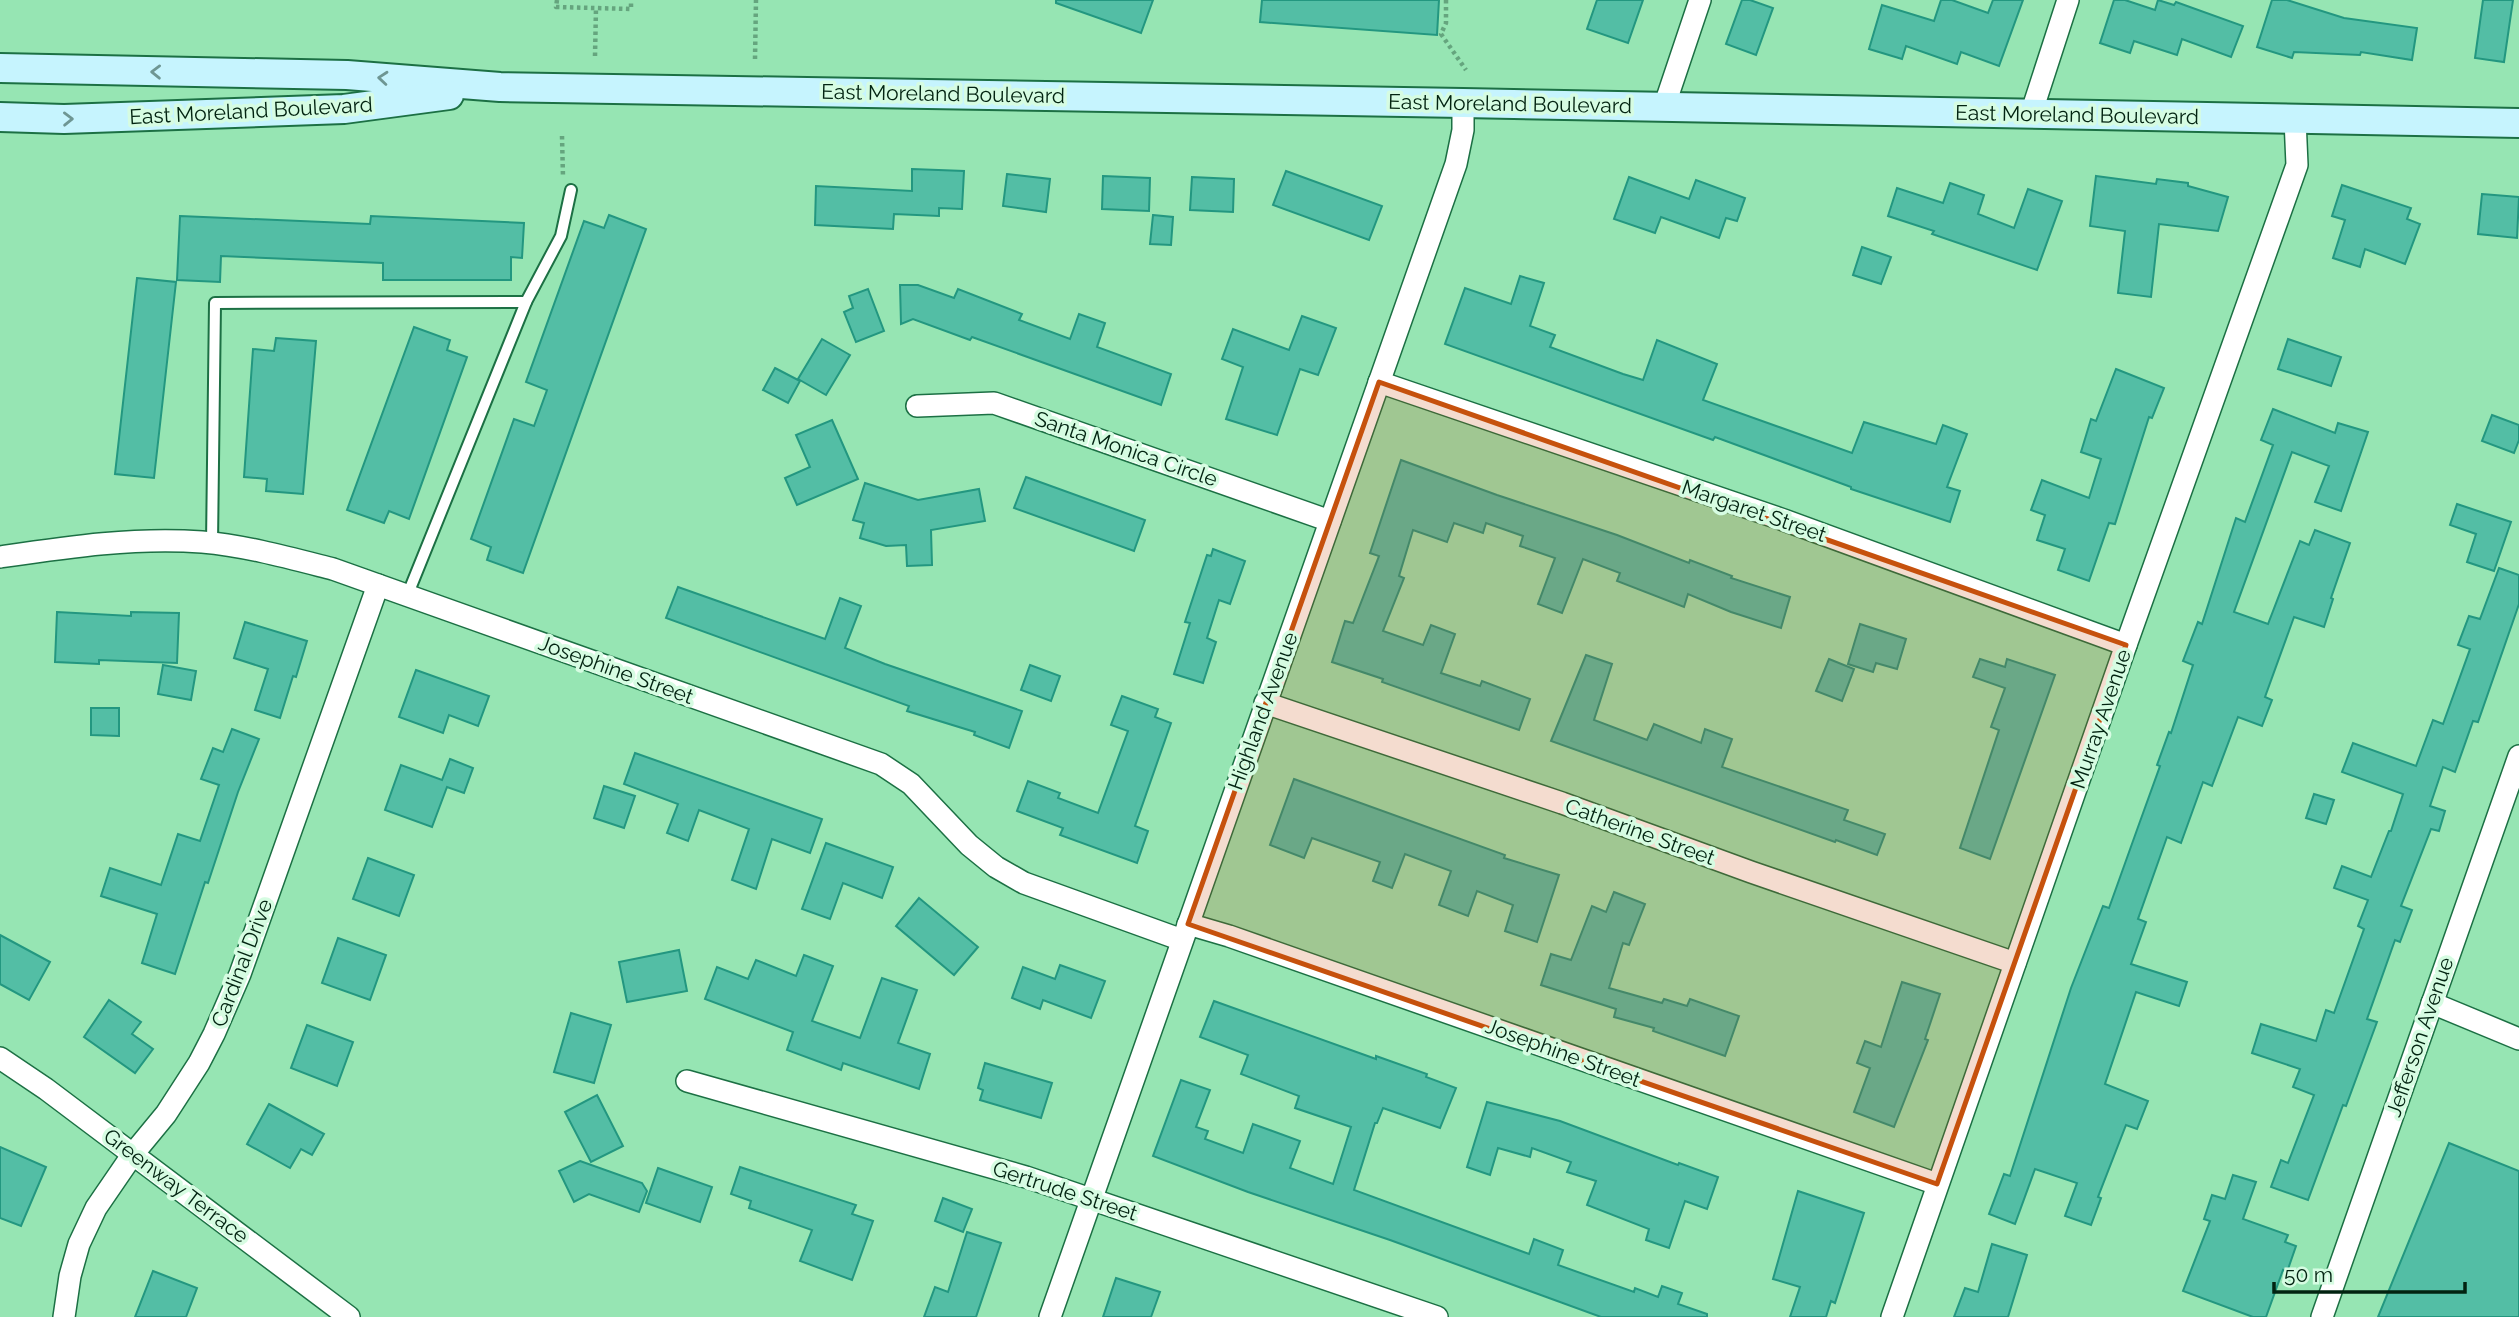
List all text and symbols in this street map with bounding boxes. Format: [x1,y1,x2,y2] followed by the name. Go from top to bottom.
[150,64,161,80] one-way arrow
[378,71,389,86] one-way arrow
[821,79,1065,108] street label: East Moreland Boulevard
[1388,89,1632,118] street label: East Moreland Boulevard
[129,92,373,129] street label: East Moreland Boulevard
[1955,100,2199,129] street label: East Moreland Boulevard
[63,111,74,127] one-way arrow
[1031,406,1221,492] street label: Santa Monica Circle
[1679,474,1830,547] street label: Margaret Street
[1222,628,1303,793] street label: Highland Avenue
[535,630,697,709] street label: Josephine Street
[2065,646,2136,792] street label: Murray Avenue
[1562,793,1718,870] street label: Catherine Street
[206,895,277,1030] street label: Cardinal Drive
[2381,954,2459,1120] street label: Jefferson Avenue
[1482,1013,1644,1092] street label: Josephine Street
[99,1123,254,1248] street label: Greenway Terrace
[990,1155,1141,1226] street label: Gertrude Street
[2274,1250,2465,1294] scale bar
[2284,1262,2333,1287] text: 50 m

